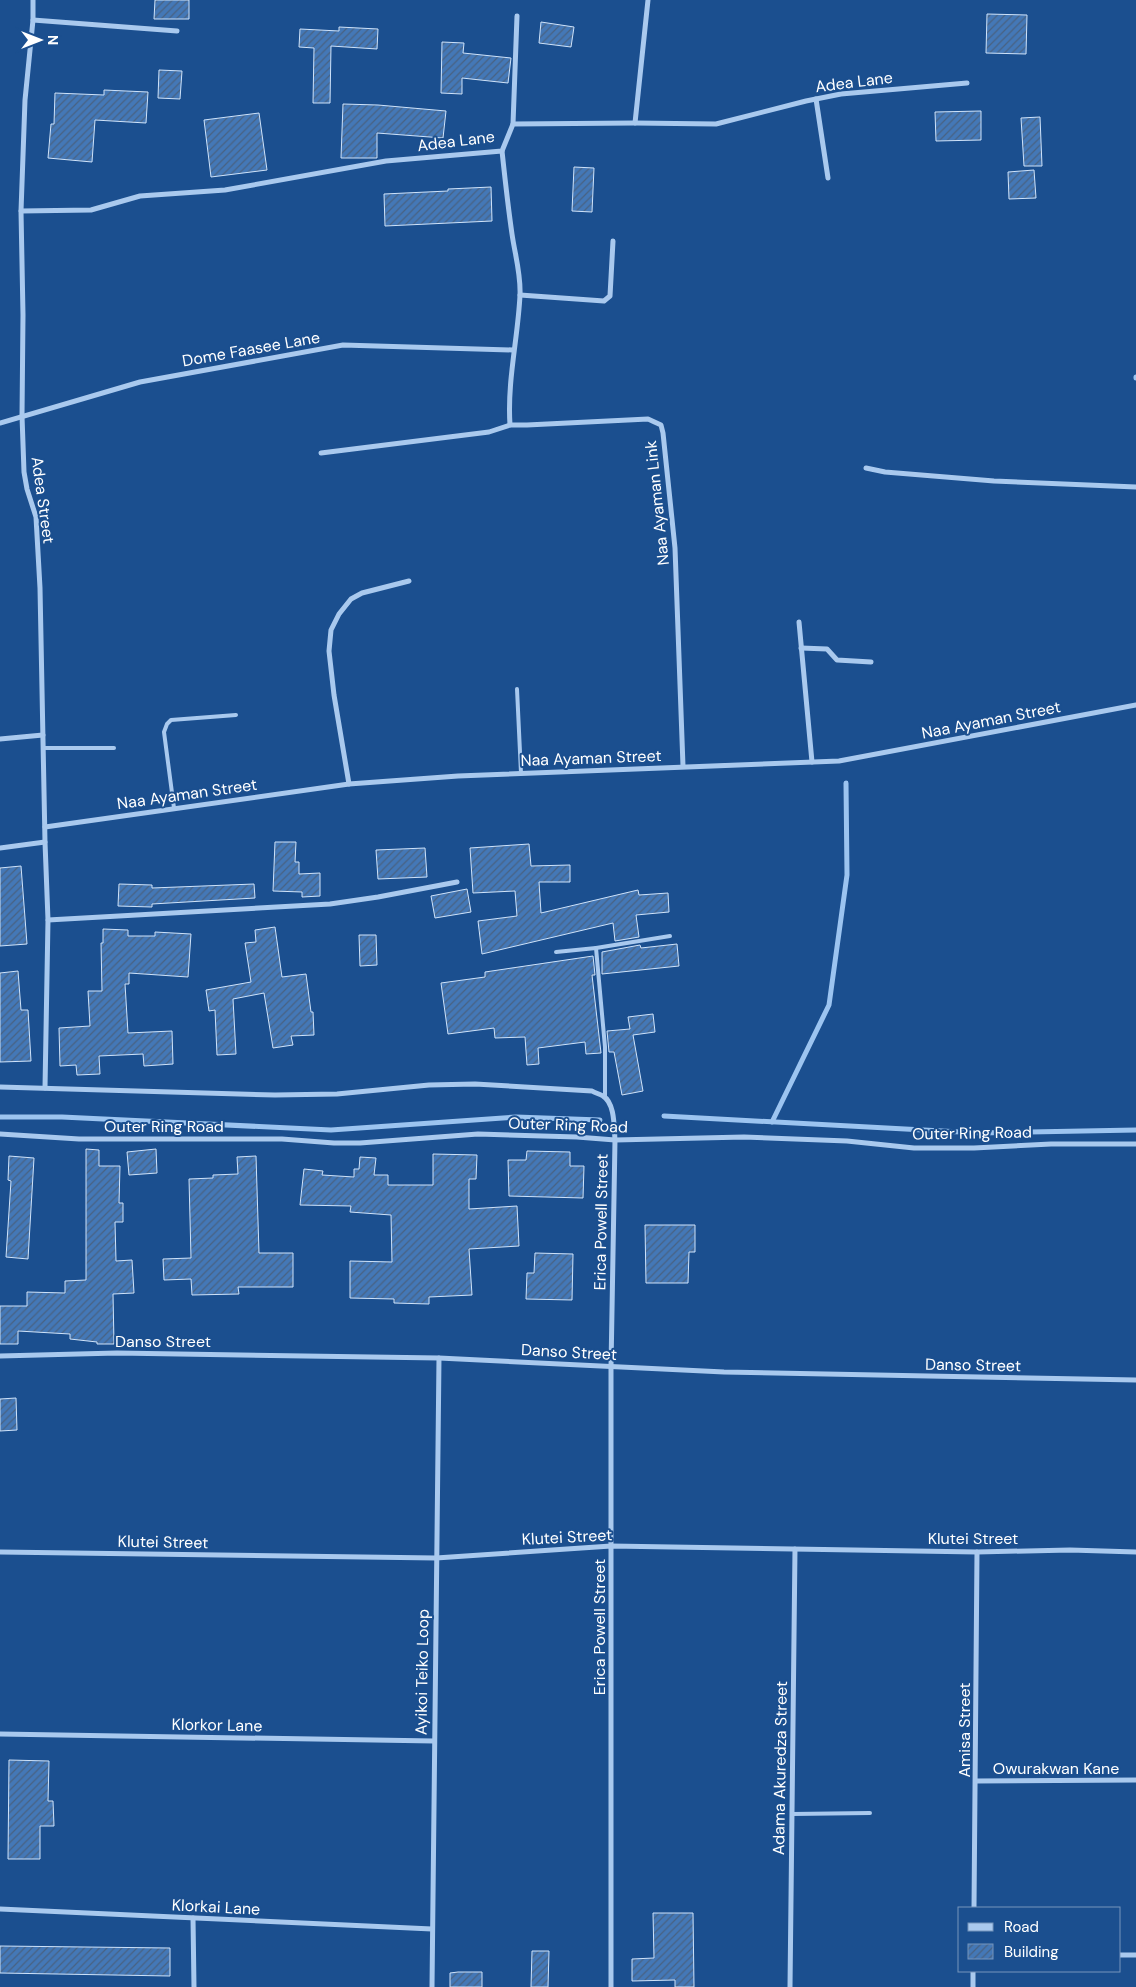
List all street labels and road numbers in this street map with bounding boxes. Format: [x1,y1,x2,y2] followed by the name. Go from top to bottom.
[814,67,894,97] street label: Adea Lane
[416,126,496,156] street label: Adea Lane
[181,327,321,371] street label: Dome Faasee Lane
[640,440,674,566] street label: Naa Ayaman Link
[27,455,59,545] street label: Adea Street
[920,696,1062,744] street label: Naa Ayaman Street
[520,745,662,771] street label: Naa Ayaman Street
[116,774,258,814] street label: Naa Ayaman Street
[508,1112,628,1138] street label: Outer Ring Road
[104,1116,224,1137] street label: Outer Ring Road
[912,1121,1032,1145] street label: Outer Ring Road
[589,1154,613,1290] street label: Erica Powell Street
[115,1331,211,1352] street label: Danso Street
[521,1339,617,1365] street label: Danso Street
[925,1354,1021,1376] street label: Danso Street
[521,1524,613,1550] street label: Klutei Street
[928,1528,1018,1549] street label: Klutei Street
[117,1531,209,1553] street label: Klutei Street
[589,1559,610,1695] street label: Erica Powell Street
[410,1609,434,1735] street label: Ayikoi Teiko Loop
[768,1681,792,1855] street label: Adama Akuredza Street
[954,1682,975,1778] street label: Amisa Street
[171,1714,263,1736] street label: Klorkor Lane
[993,1758,1119,1779] street label: Owurakwan Kane
[171,1894,261,1920] street label: Klorkai Lane

